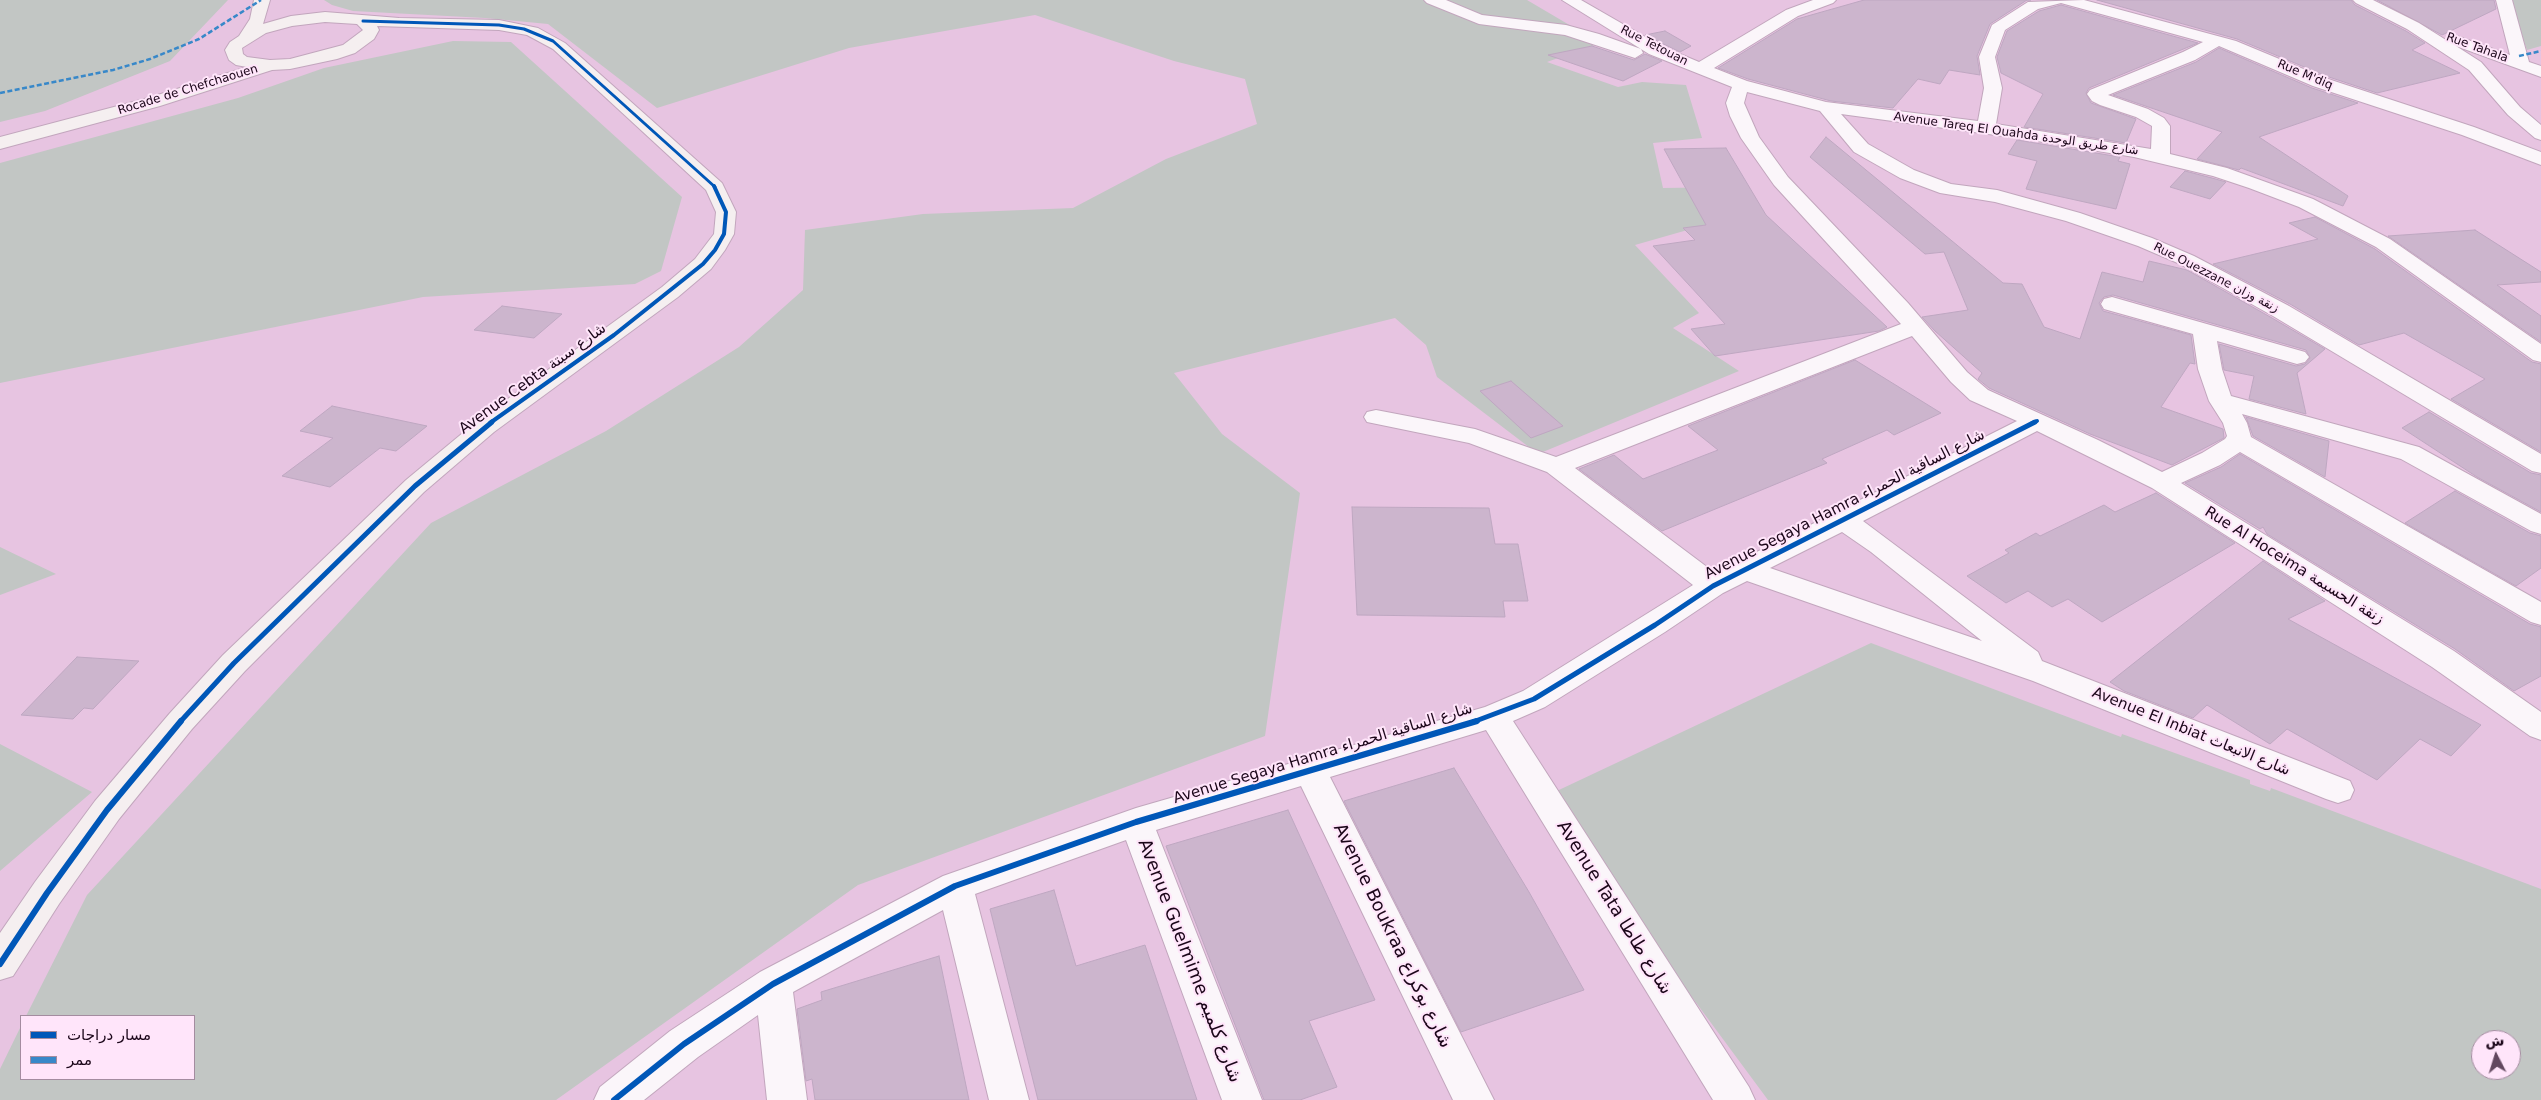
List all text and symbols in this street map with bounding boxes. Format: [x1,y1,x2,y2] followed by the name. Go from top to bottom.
[1618,23,1690,69] street label: Rue Tetouan
[2444,30,2510,66] street label: Rue Tahala
[2275,57,2335,93] street label: Rue M'diq
[116,62,260,118] street label: Rocade de Chefchaouen
[1893,110,2139,158] street label: Avenue Tareq El Ouahda شارع طريق الوحدة
[2151,240,2281,316] street label: Rue Ouezzane زنقة وزان
[456,320,610,438] street label: Avenue Cebta شارع سبتة
[1702,426,1988,584] street label: Avenue Segaya Hamra شارع الساقية الحمراء
[2201,503,2387,629] street label: Rue Al Hoceima زنقة الحسيمة
[2089,684,2293,780] street label: Avenue El Inbiat شارع الانبعاث
[1171,700,1475,808] street label: Avenue Segaya Hamra شارع الساقية الحمراء
[1552,817,1676,999] street label: Avenue Tata شارع طاطا
[1328,820,1456,1052] street label: Avenue Boukraa شارع بوكراع
[1133,836,1245,1086] street label: Avenue Guelmime شارع كلميم
[20,1015,195,1080] legend
[67,1026,151,1044] text: مسار دراجات
[2471,1030,2521,1080] north arrow
[2484,1032,2505,1050] text: ش
[67,1051,92,1069] text: ممر

